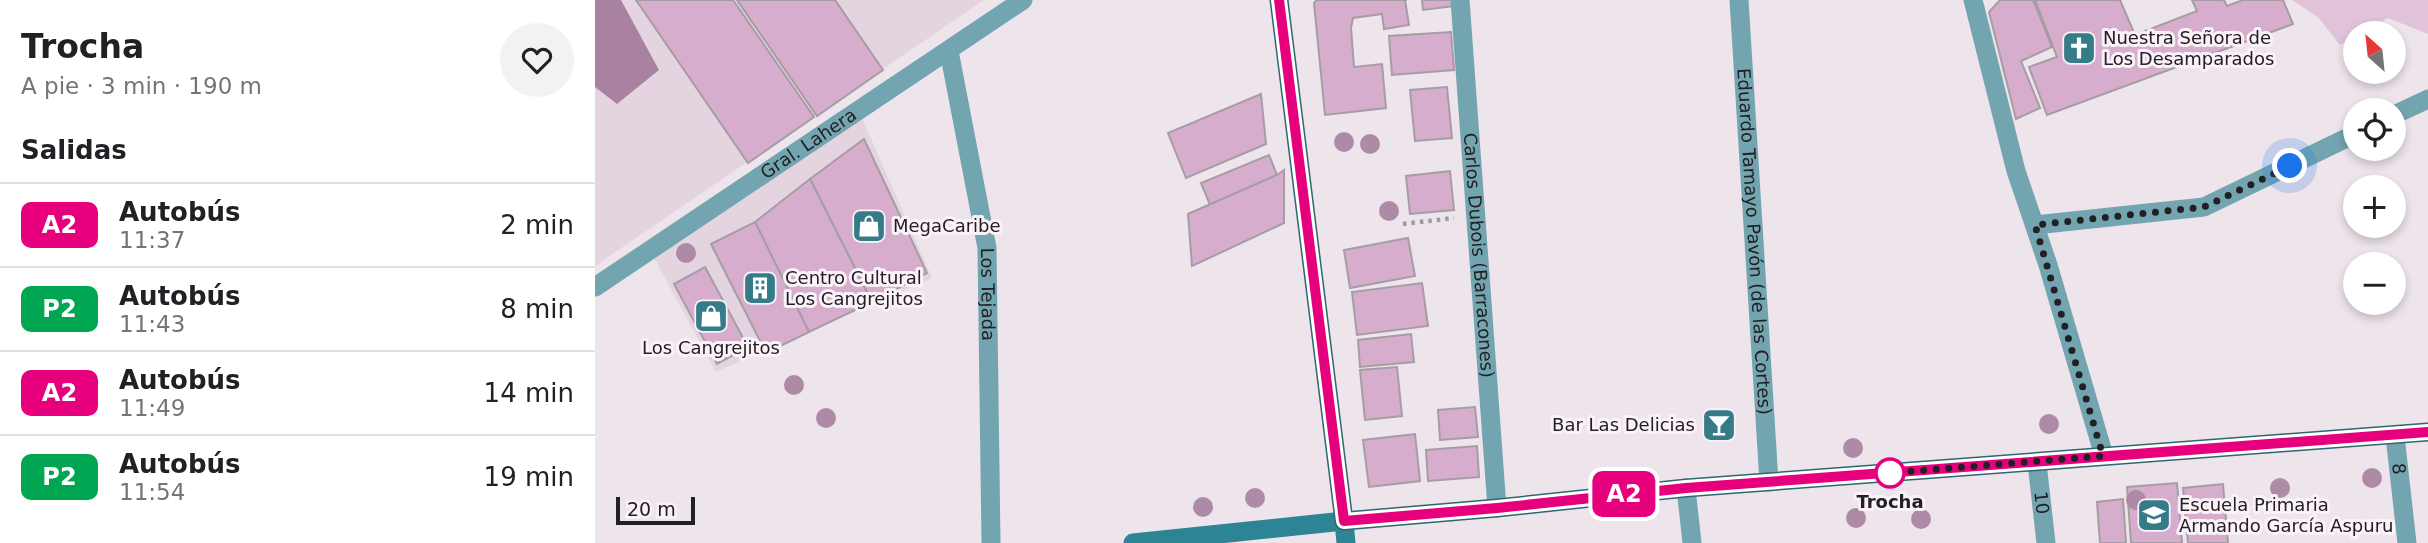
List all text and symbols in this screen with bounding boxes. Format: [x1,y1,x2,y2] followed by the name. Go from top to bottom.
[2343,21,2406,84] north arrow
[2343,21,2406,315] map controls
[500,23,574,97] button: heart
[21,27,144,66] text: Trocha
[2103,27,2274,69] place label: Nuestra Señora de Los Desamparados
[2060,29,2098,67] church icon: Nuestra Señora de Los Desamparados
[1733,67,1776,416] street label: Eduardo Tamayo Pavón (de las Cortes)
[21,73,262,99] text: A pie · 3 min · 190 m
[2343,98,2406,161] button: locate
[756,104,860,183] street label: Gral. Lahera
[1460,132,1498,379] street label: Carlos Dubois (Barracones)
[21,135,127,165] text: Salidas
[2272,148,2307,183] your location
[2343,175,2406,238] button: +
[119,197,241,227] text: Autobús
[850,207,888,245] shop icon: MegaCaribe
[500,210,574,240] text: 2 min
[42,211,77,239] text: A2
[893,215,1001,236] place label: MegaCaribe
[119,227,185,253] text: 11:37
[977,248,999,341] street label: Los Tejada
[2343,252,2406,315] button: −
[785,267,923,309] place label: Centro Cultural Los Cangrejitos
[741,269,779,307] building icon: Centro Cultural Los Cangrejitos
[119,281,241,311] text: Autobús
[500,294,574,324] text: 8 min
[42,295,77,323] text: P2
[692,297,730,335] shop icon: Los Cangrejitos
[119,311,185,337] text: 11:43
[642,337,780,358] place label: Los Cangrejitos
[119,365,241,395] text: Autobús
[484,378,574,408] text: 14 min
[42,379,77,407] text: A2
[119,395,185,421] text: 11:49
[1700,406,1738,444] bar icon: Bar Las Delicias
[1552,414,1695,435] place label: Bar Las Delicias
[119,449,241,479] text: Autobús
[1875,458,1905,488] marker: Trocha
[484,462,574,492] text: 19 min
[2388,462,2410,476] street label: 8
[42,463,77,491] text: P2
[1593,471,1655,517] line badge: A2
[119,479,185,505] text: 11:54
[1606,480,1642,508] text: A2
[2030,490,2054,515] street label: 10
[1856,491,1924,512] place label: Trocha
[616,494,695,526] scale bar
[2179,494,2394,536] place label: Escuela Primaria Armando García Aspuru
[2135,496,2173,534] school or university icon: Escuela Primaria Armando García Aspuru
[627,498,676,520] text: 20 m

